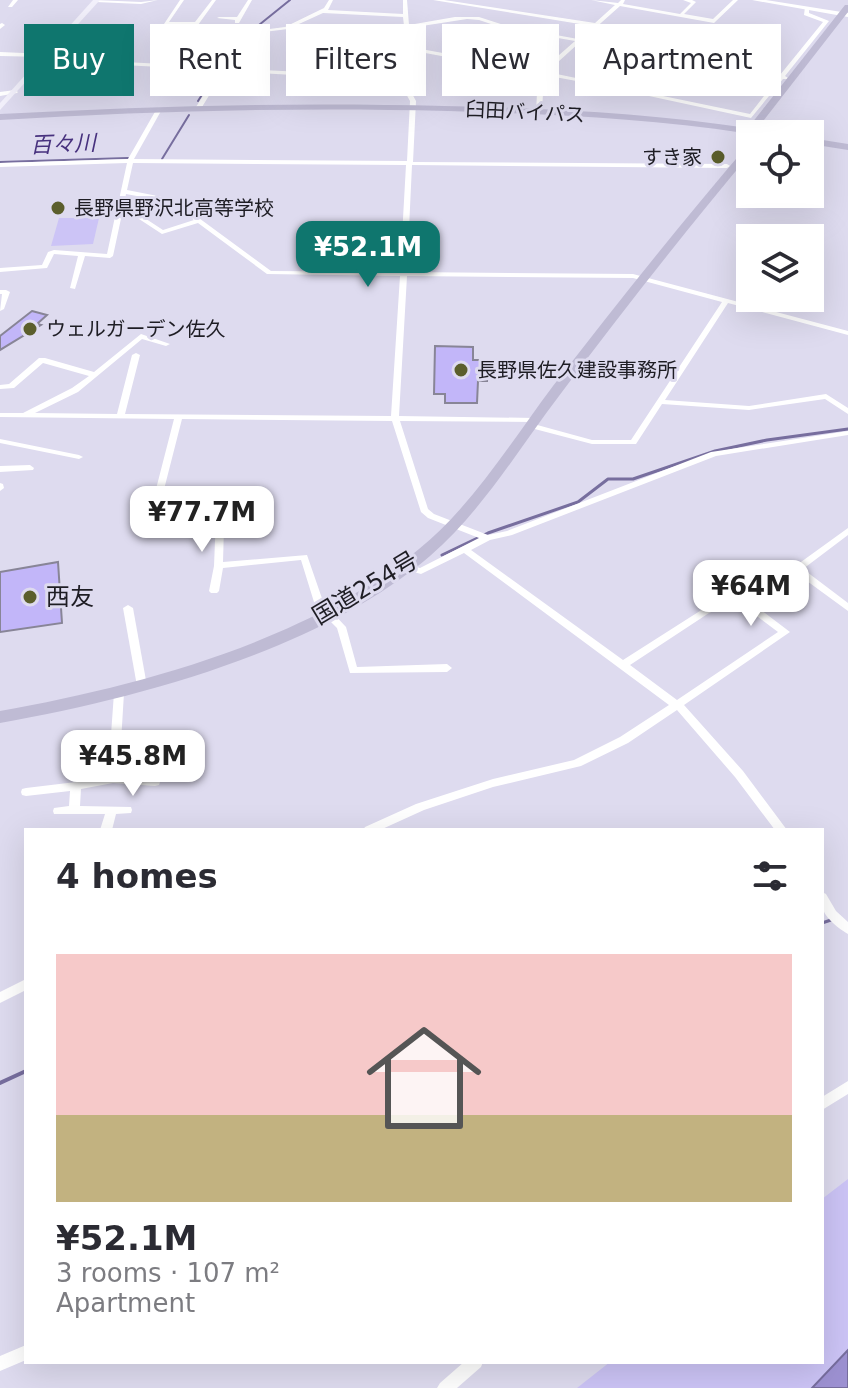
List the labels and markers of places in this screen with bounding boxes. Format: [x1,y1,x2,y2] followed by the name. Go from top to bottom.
[642,145,702,169] place label: すき家
[709,148,727,166] marker: すき家
[74,196,274,220] place label: 長野県野沢北高等学校
[49,199,67,217] marker: 長野県野沢北高等学校
[303,221,433,289] pin: ¥52.1M
[46,317,225,341] place label: ウェルガーデン佐久
[21,320,39,338] marker: ウェルガーデン佐久
[477,358,677,382] place label: 長野県佐久建設事務所
[452,361,470,379] marker: 長野県佐久建設事務所
[137,486,267,554] pin: ¥77.7M
[704,560,798,628] pin: ¥64M
[46,583,94,611] place label: 西友
[21,588,39,606] marker: 西友
[68,730,198,798] pin: ¥45.8M

